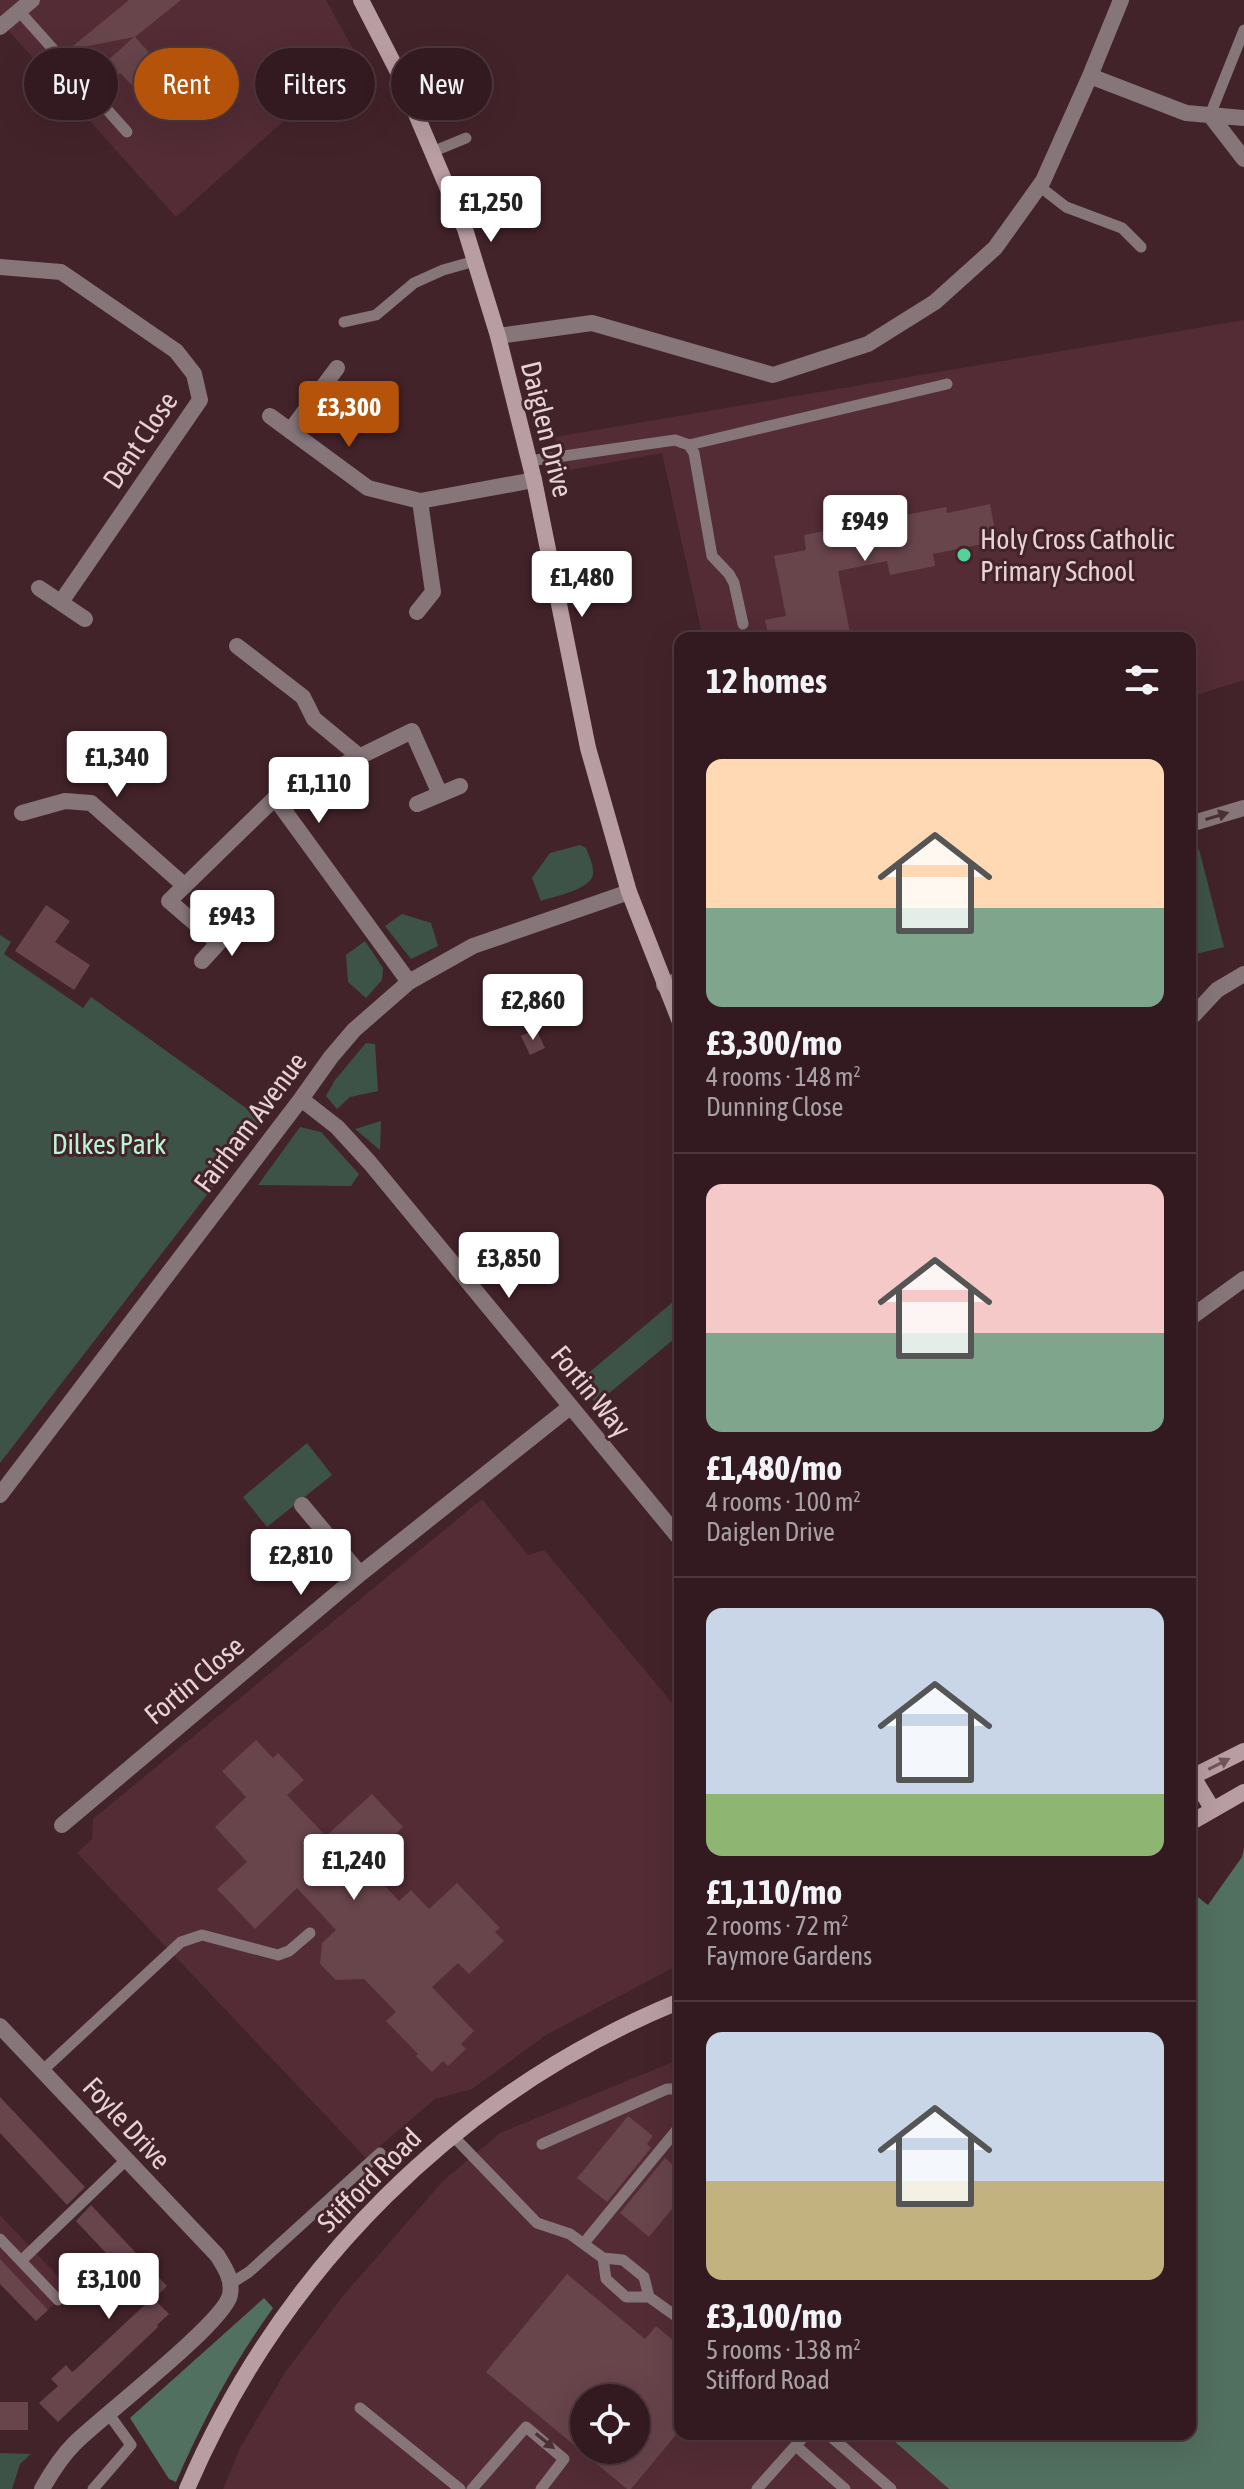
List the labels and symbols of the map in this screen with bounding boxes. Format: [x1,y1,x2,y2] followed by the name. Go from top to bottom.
[426,176,556,244] pin: £1,250
[515,358,579,500] street label: Daiglen Drive
[284,381,414,449] pin: £3,300
[96,386,184,494] street label: Dent Close
[818,495,912,563] pin: £949
[980,523,1175,587] place label: Holy Cross Catholic Primary School
[955,546,973,564] marker: Holy Cross Catholic Primary School
[517,551,647,619] pin: £1,480
[52,731,182,799] pin: £1,340
[254,757,384,825] pin: £1,110
[1205,809,1229,822] one-way arrow
[185,890,279,958] pin: £943
[468,974,598,1042] pin: £2,860
[187,1046,313,1198] street label: Fairham Avenue
[52,1128,166,1160] park label: Dilkes Park
[444,1232,574,1300] pin: £3,850
[545,1339,637,1443] street label: Fortin Way
[236,1529,366,1597] pin: £2,810
[138,1629,250,1731] street label: Fortin Close
[1207,1757,1230,1770] one-way arrow
[289,1834,419,1902] pin: £1,240
[77,2071,177,2175] street label: Foyle Drive
[311,2122,427,2238] street label: Stifford Road
[44,2253,174,2321] pin: £3,100
[535,2433,555,2449] one-way arrow

